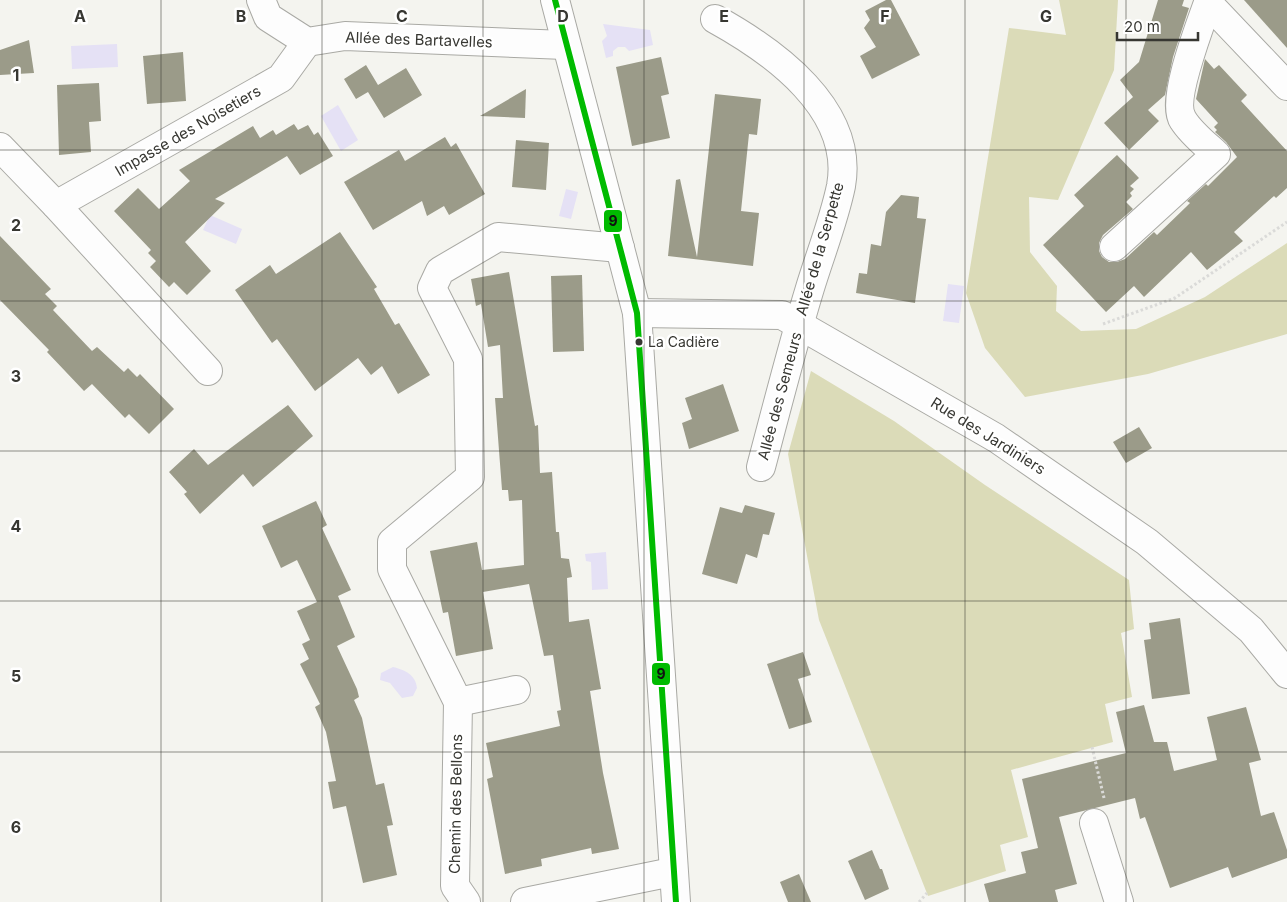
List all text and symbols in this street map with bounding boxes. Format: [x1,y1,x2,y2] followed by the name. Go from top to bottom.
[74,6,86,26] text: A
[236,6,246,26] text: B
[396,6,408,26] text: C
[557,6,569,26] text: D
[719,6,729,26] text: E
[880,6,890,26] text: F
[1040,6,1052,26] text: G
[1117,10,1198,42] scale bar
[1124,17,1160,36] text: 20 m
[345,27,493,52] street label: Allée des Bartavelles
[13,65,19,85] text: 1
[111,81,264,180] street label: Impasse des Noisetiers
[791,180,848,318] street label: Allée de la Serpette
[603,209,623,233] line badge: 9
[608,212,618,229] text: 9
[11,215,21,235] text: 2
[753,330,806,462] street label: Allée des Semeurs
[648,333,719,350] place label: La Cadière
[634,337,644,347] marker: La Cadière
[11,366,21,386] text: 3
[927,393,1049,479] street label: Rue des Jardiniers
[11,516,22,536] text: 4
[651,662,671,686] line badge: 9
[656,665,666,682] text: 9
[11,666,21,686] text: 5
[445,734,466,874] street label: Chemin des Bellons
[11,817,21,837] text: 6

